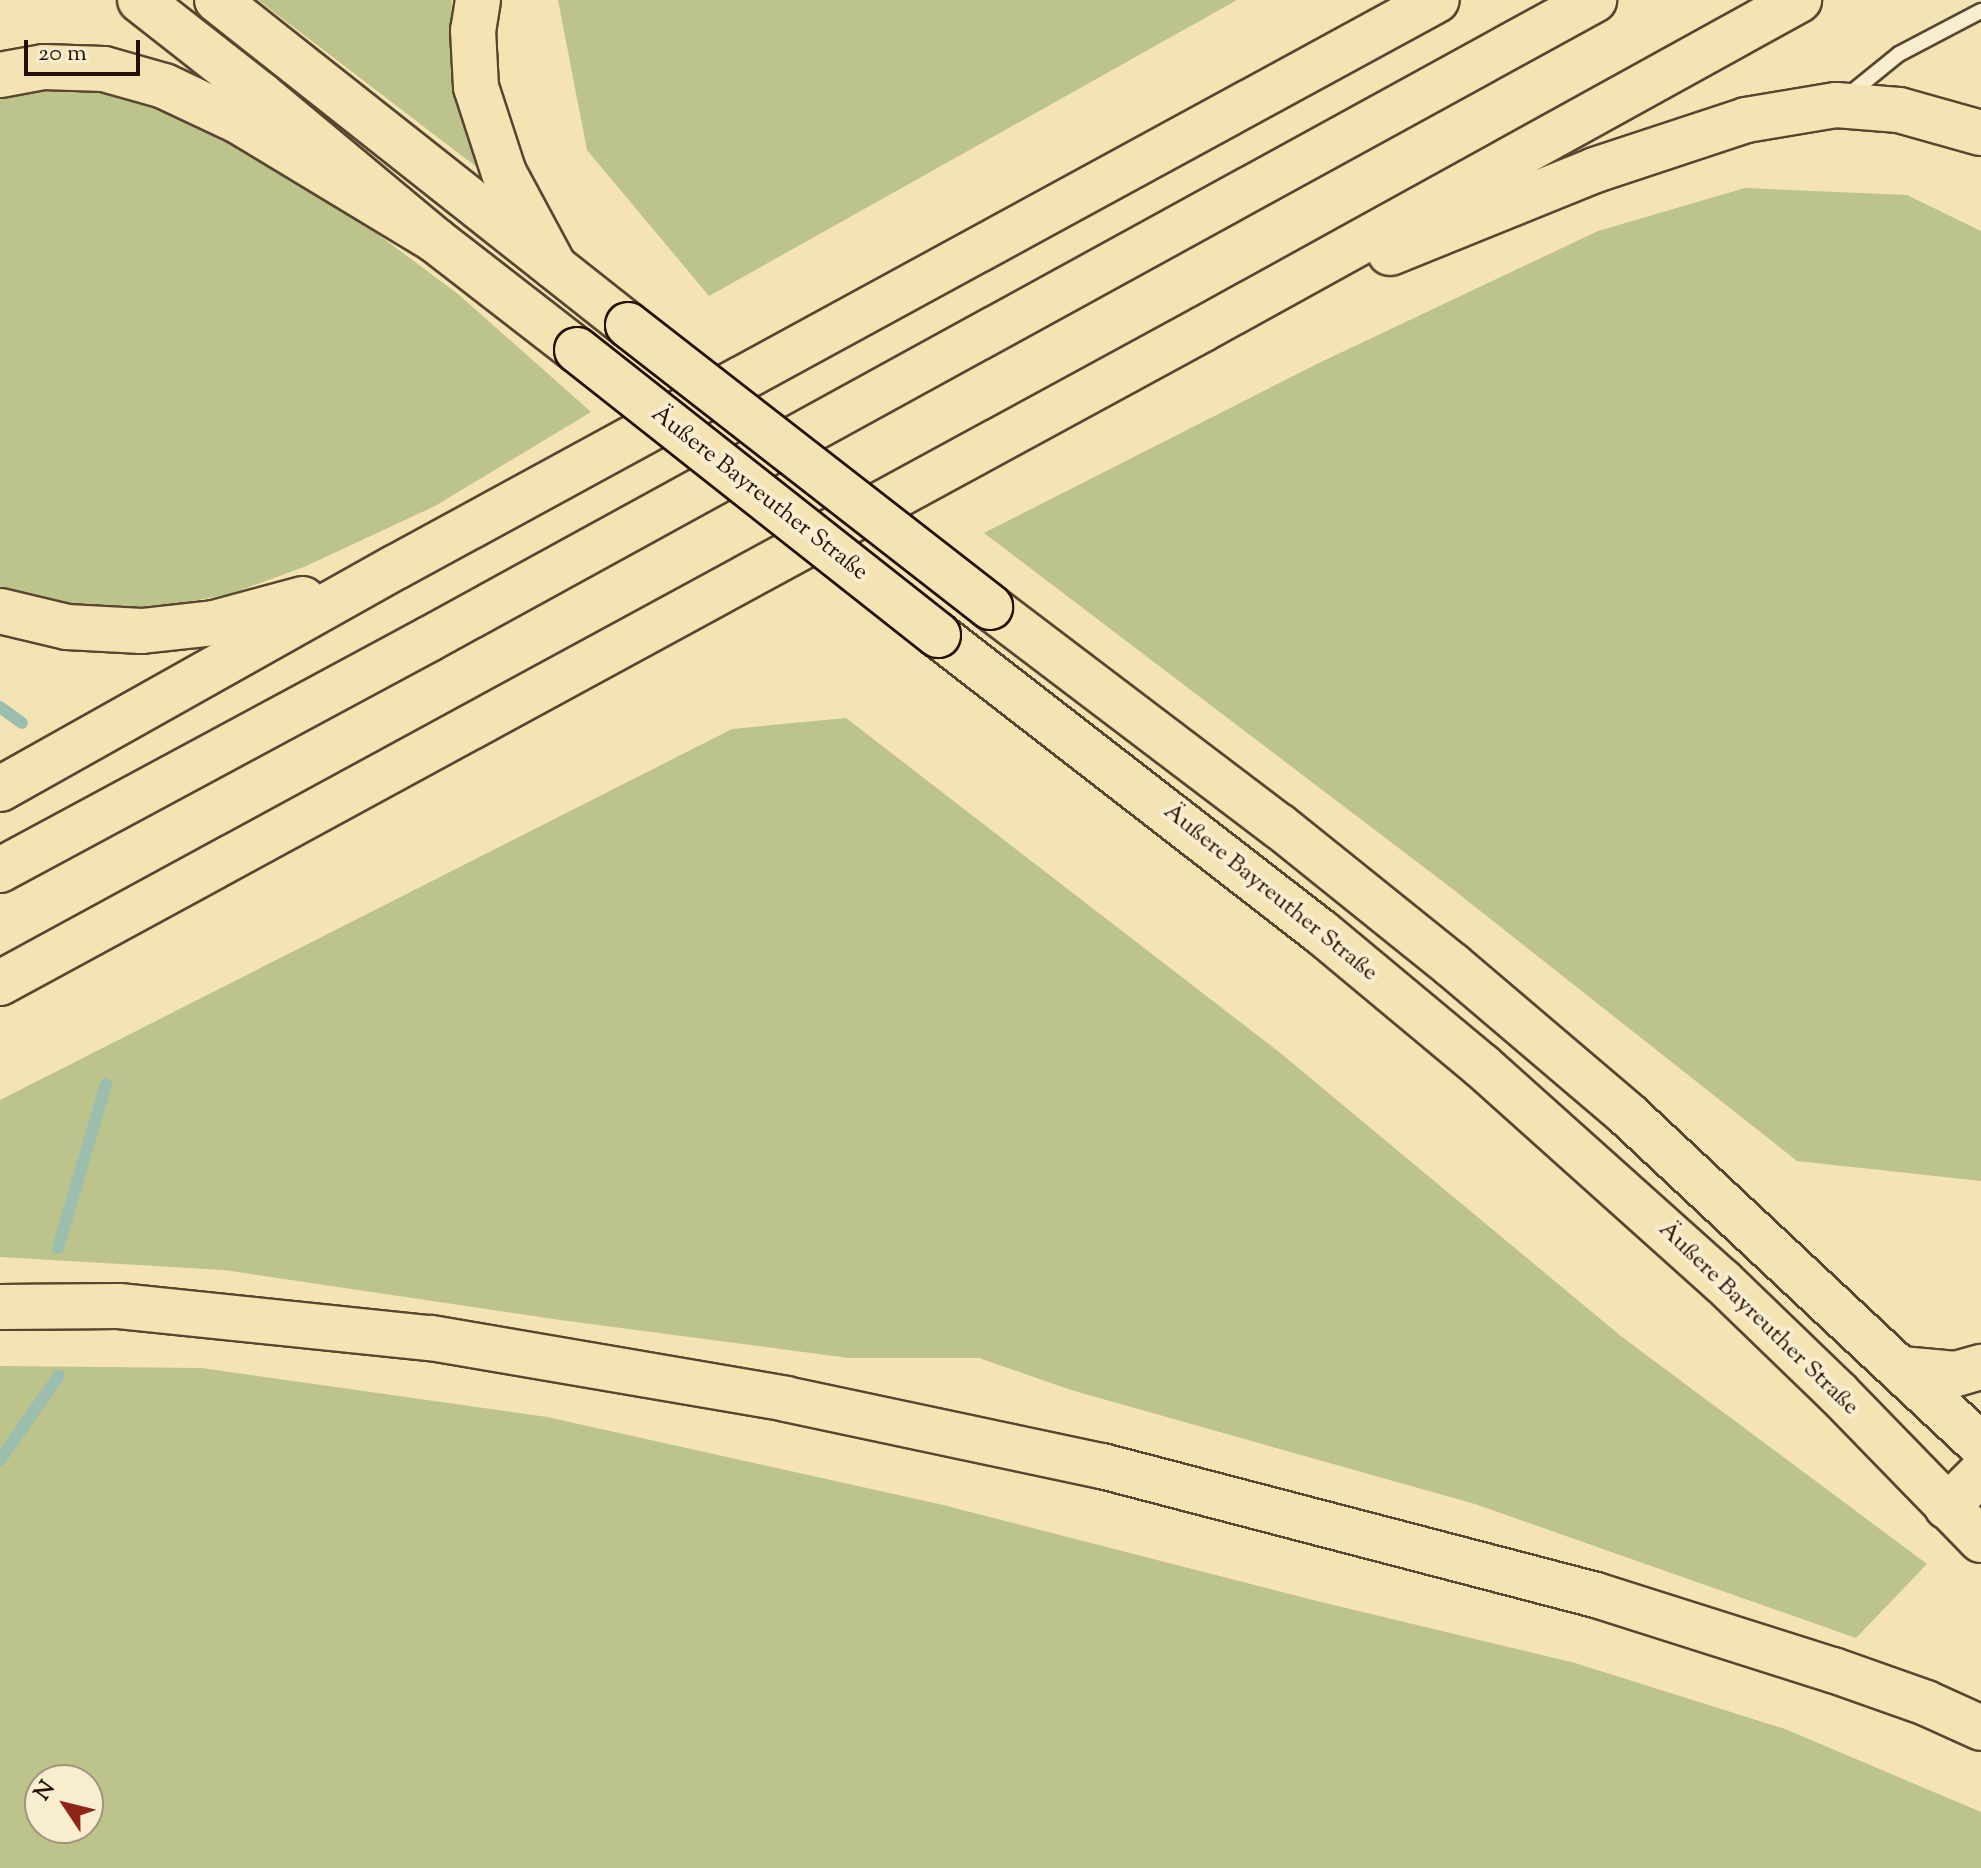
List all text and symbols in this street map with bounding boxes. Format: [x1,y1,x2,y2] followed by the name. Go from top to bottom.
[28,24,144,74] scale bar
[38,37,87,71] text: 20 m
[645,400,873,588] street label: Äußere Bayreuther Straße
[1157,798,1383,988] street label: Äußere Bayreuther Straße
[1652,1216,1864,1422] street label: Äußere Bayreuther Straße
[24,1764,104,1844] north arrow
[28,1775,64,1808] text: N

